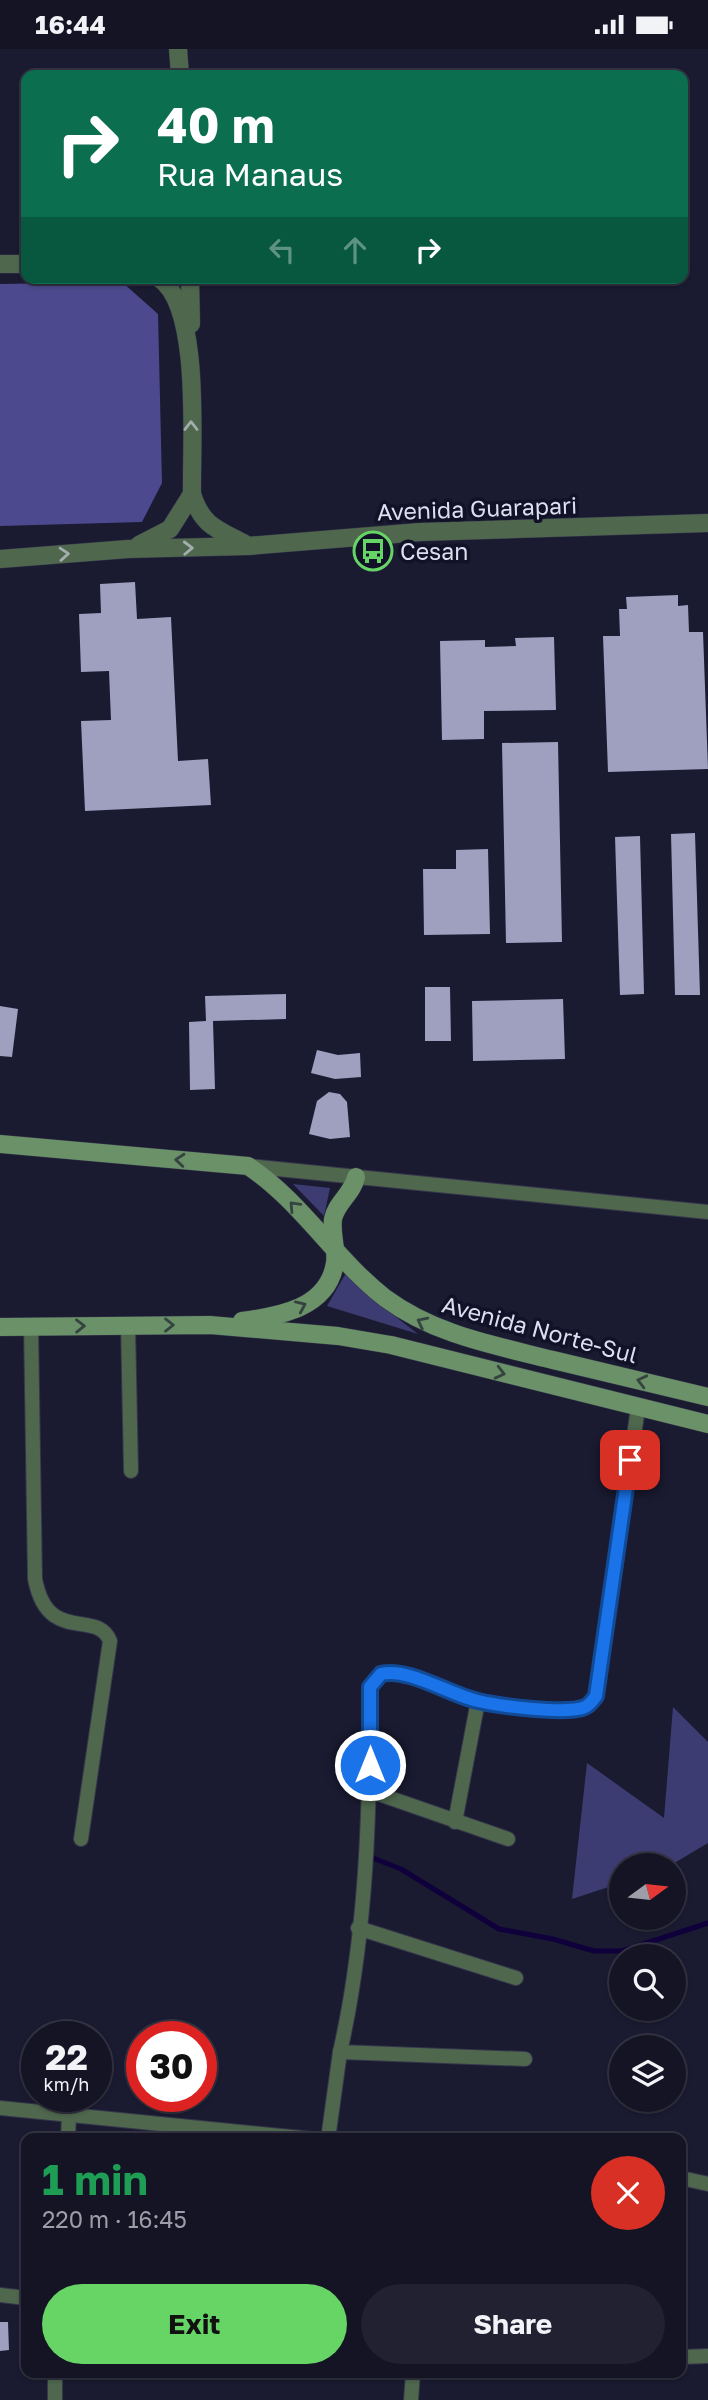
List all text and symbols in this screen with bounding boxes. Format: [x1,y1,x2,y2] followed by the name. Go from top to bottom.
[35,9,106,40] text: 16:44
[157,95,275,154] text: 40 m
[42,98,133,189] icon: right
[157,155,343,193] text: Rua Manaus
[263,231,301,269] icon: left
[336,231,374,269] icon: ahead
[409,231,447,269] icon: right
[183,420,199,431] one-way arrow
[377,491,577,525] street label: Avenida Guarapari
[352,530,394,572] bus stop icon: Cesan
[400,537,468,565] place label: Cesan
[183,540,194,555] one-way arrow
[59,547,70,562] one-way arrow
[174,1153,185,1168] one-way arrow
[289,1201,302,1214] one-way arrow
[439,1289,641,1369] street label: Avenida Norte-Sul
[294,1300,306,1314] one-way arrow
[417,1316,430,1330] one-way arrow
[165,1317,175,1333] one-way arrow
[75,1318,85,1334] one-way arrow
[494,1365,506,1379] one-way arrow
[636,1375,648,1389] one-way arrow
[600,1430,660,1490] pin
[611,1441,649,1479] icon: arrive
[333,1728,407,1802] position arrow
[609,1853,686,1930] north arrow
[609,1853,686,2112] map controls
[609,1944,686,2021] button: search
[126,2021,217,2112] speed limit sign: 30
[609,2035,686,2112] button: layers
[45,2036,88,2078] text: 22
[44,2073,89,2095] text: km/h
[42,2154,148,2204] text: 1 min
[591,2156,665,2230] button: close
[42,2205,187,2233] text: 220 m · 16:45
[42,2284,347,2364] button: Exit
[361,2284,665,2364] button: Share

